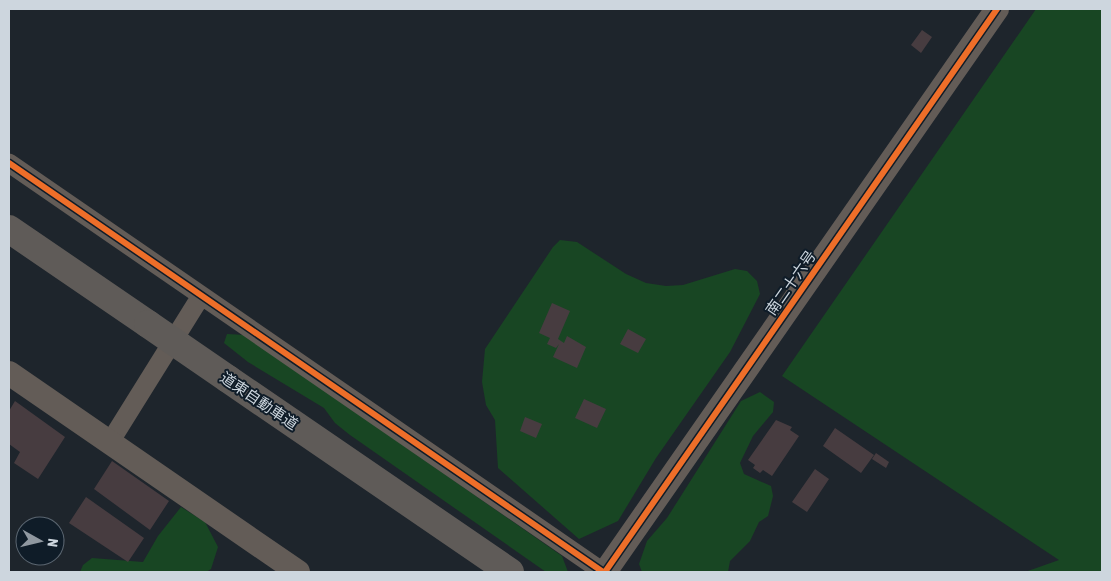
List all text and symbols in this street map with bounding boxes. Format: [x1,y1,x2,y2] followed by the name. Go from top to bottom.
[762,247,819,318] street label: 南二十六号
[217,368,301,433] street label: 道東自動車道
[15,516,65,566] north arrow
[44,538,61,548] text: N

